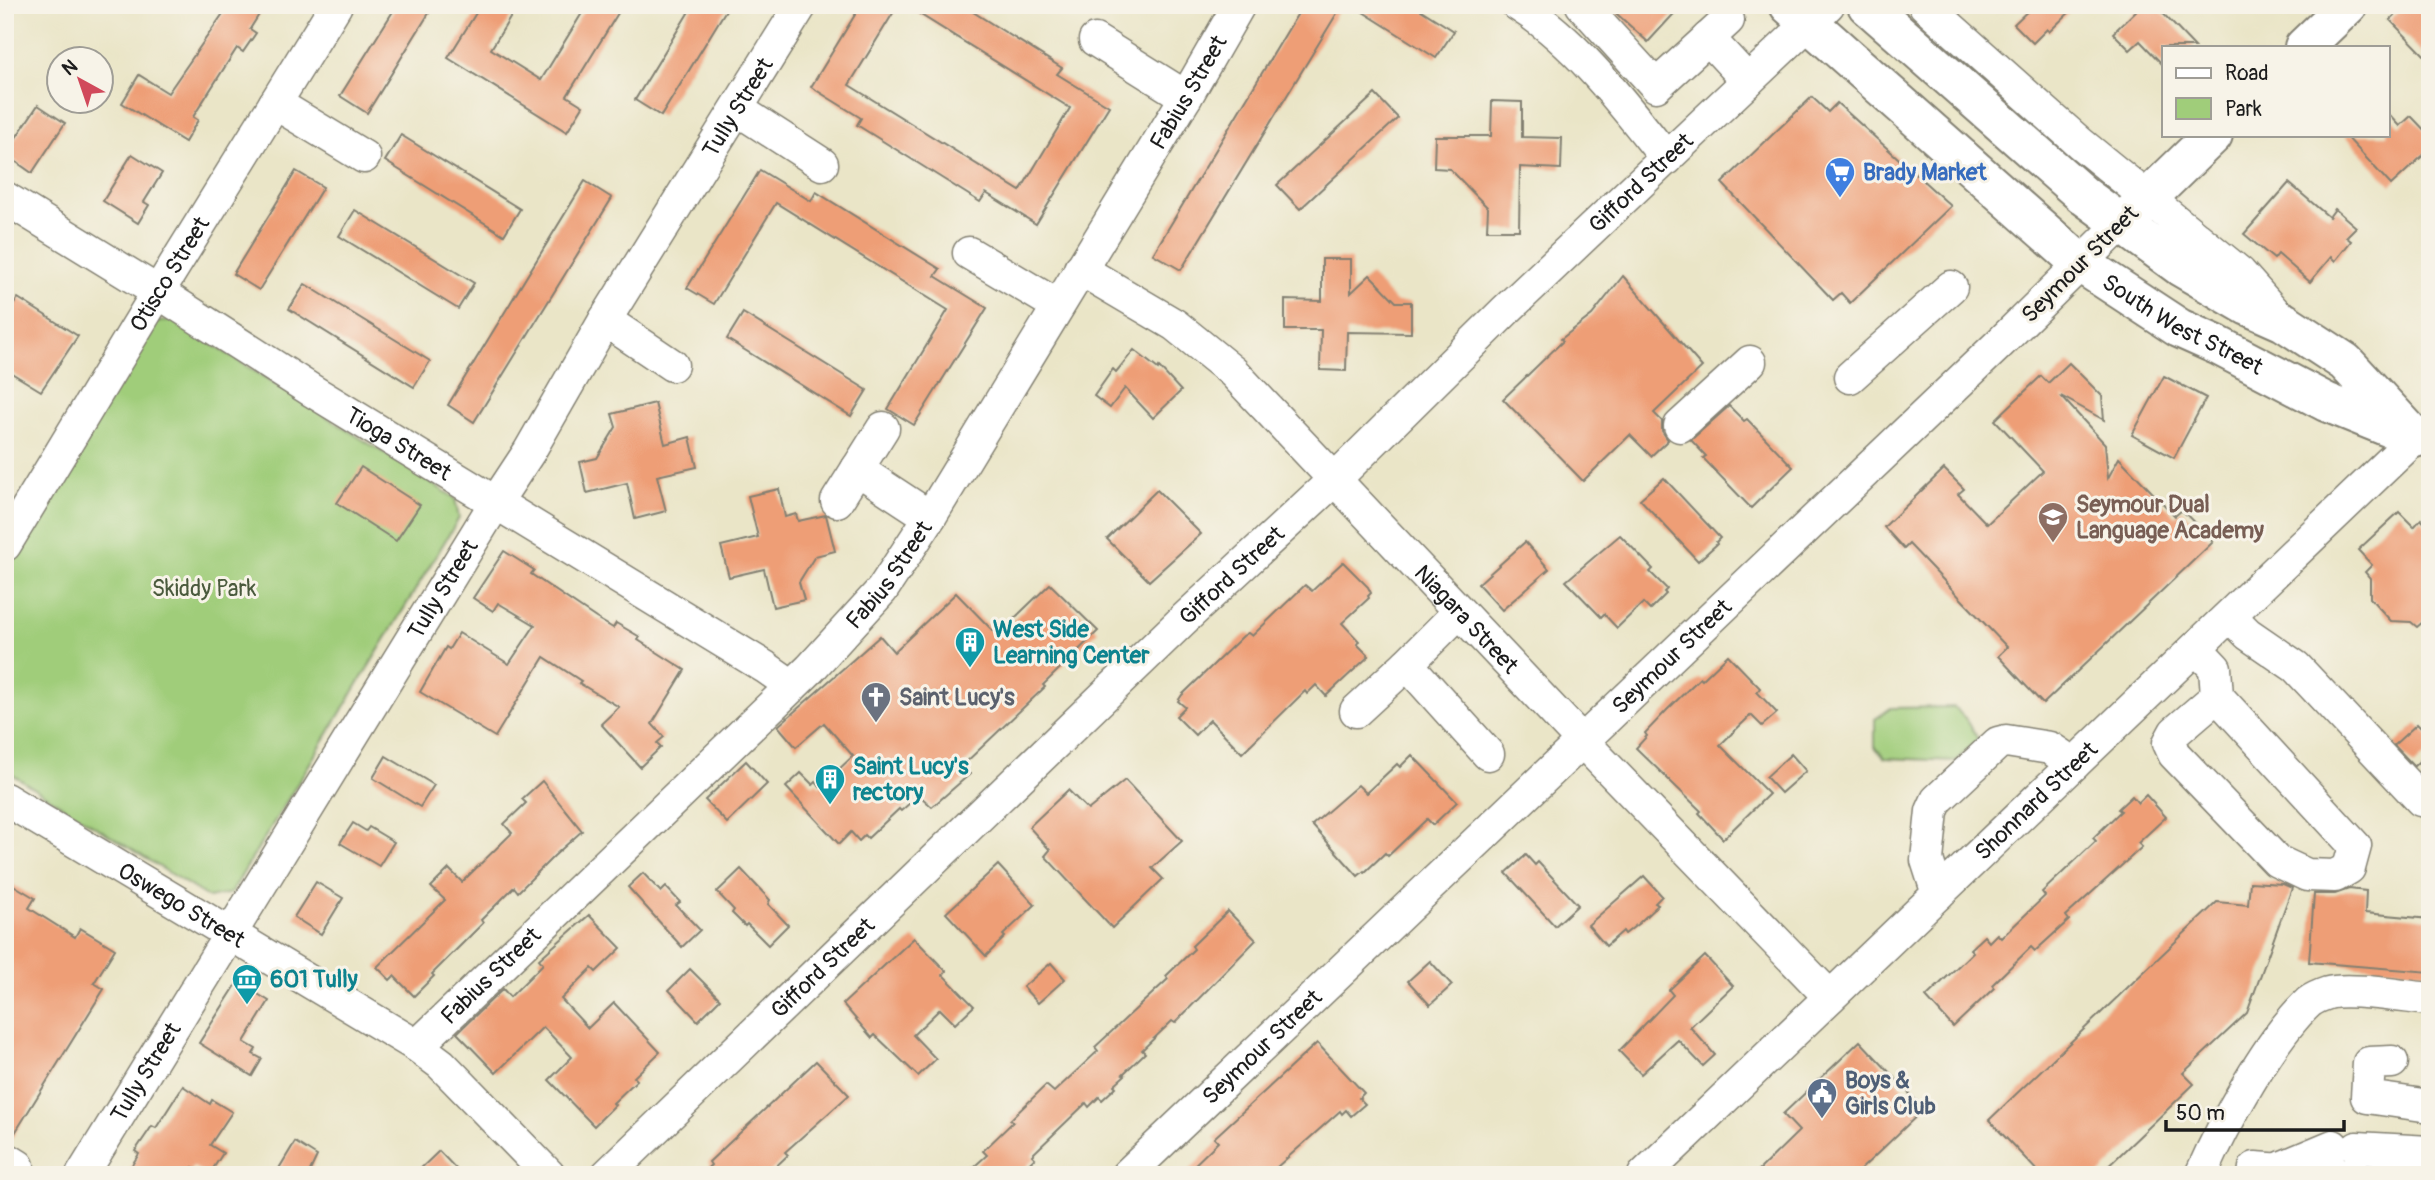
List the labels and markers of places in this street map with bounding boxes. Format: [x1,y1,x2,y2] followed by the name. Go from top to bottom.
[1823,155,1857,199] supermarket icon: Brady Market
[1863,158,1987,187] place label: Brady Market
[2076,490,2264,545] place label: Seymour Dual Language Academy
[2036,500,2070,544] school or university icon: Seymour Dual Language Academy
[993,615,1150,670] place label: West Side Learning Center
[953,625,987,669] building icon: West Side Learning Center
[859,680,893,724] church icon: Saint Lucy's
[899,683,1015,712] place label: Saint Lucy's
[853,752,969,807] place label: Saint Lucy's rectory
[813,762,847,806] building icon: Saint Lucy's rectory
[230,962,264,1006] museum icon: 601 Tully
[270,965,358,994] place label: 601 Tully
[1845,1066,1936,1121] place label: Boys & Girls Club
[1805,1076,1839,1120] public building icon: Boys & Girls Club

